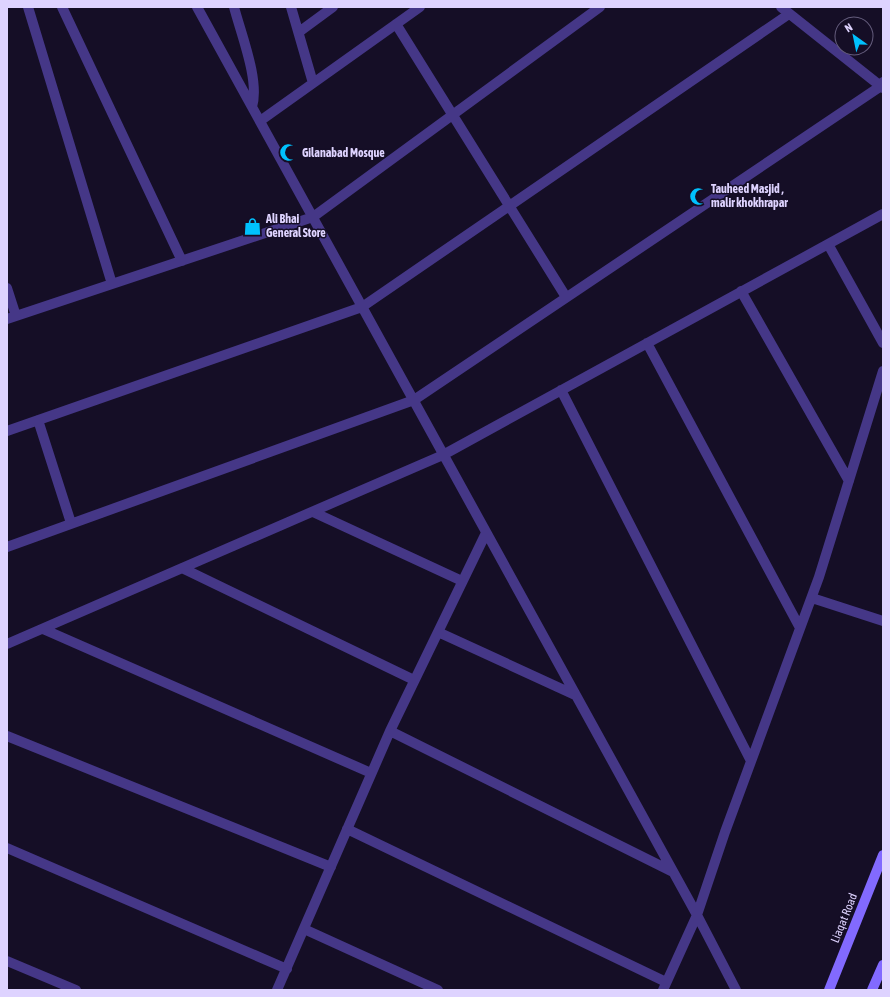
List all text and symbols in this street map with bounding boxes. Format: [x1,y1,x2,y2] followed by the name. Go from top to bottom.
[834,16,874,56] north arrow
[843,21,855,34] text: N
[279,143,299,163] mosque icon: Gilanabad Mosque
[302,146,385,160] place label: Gilanabad Mosque
[711,182,788,210] place label: Tauheed Masjid , malir khokhrapar
[688,186,708,206] mosque icon: Tauheed Masjid , malir khokhrapar
[265,212,326,240] place label: Ali Bhai General Store
[243,216,263,236] shop icon: Ali Bhai General Store
[828,891,860,945] street label: Liaqat Road

